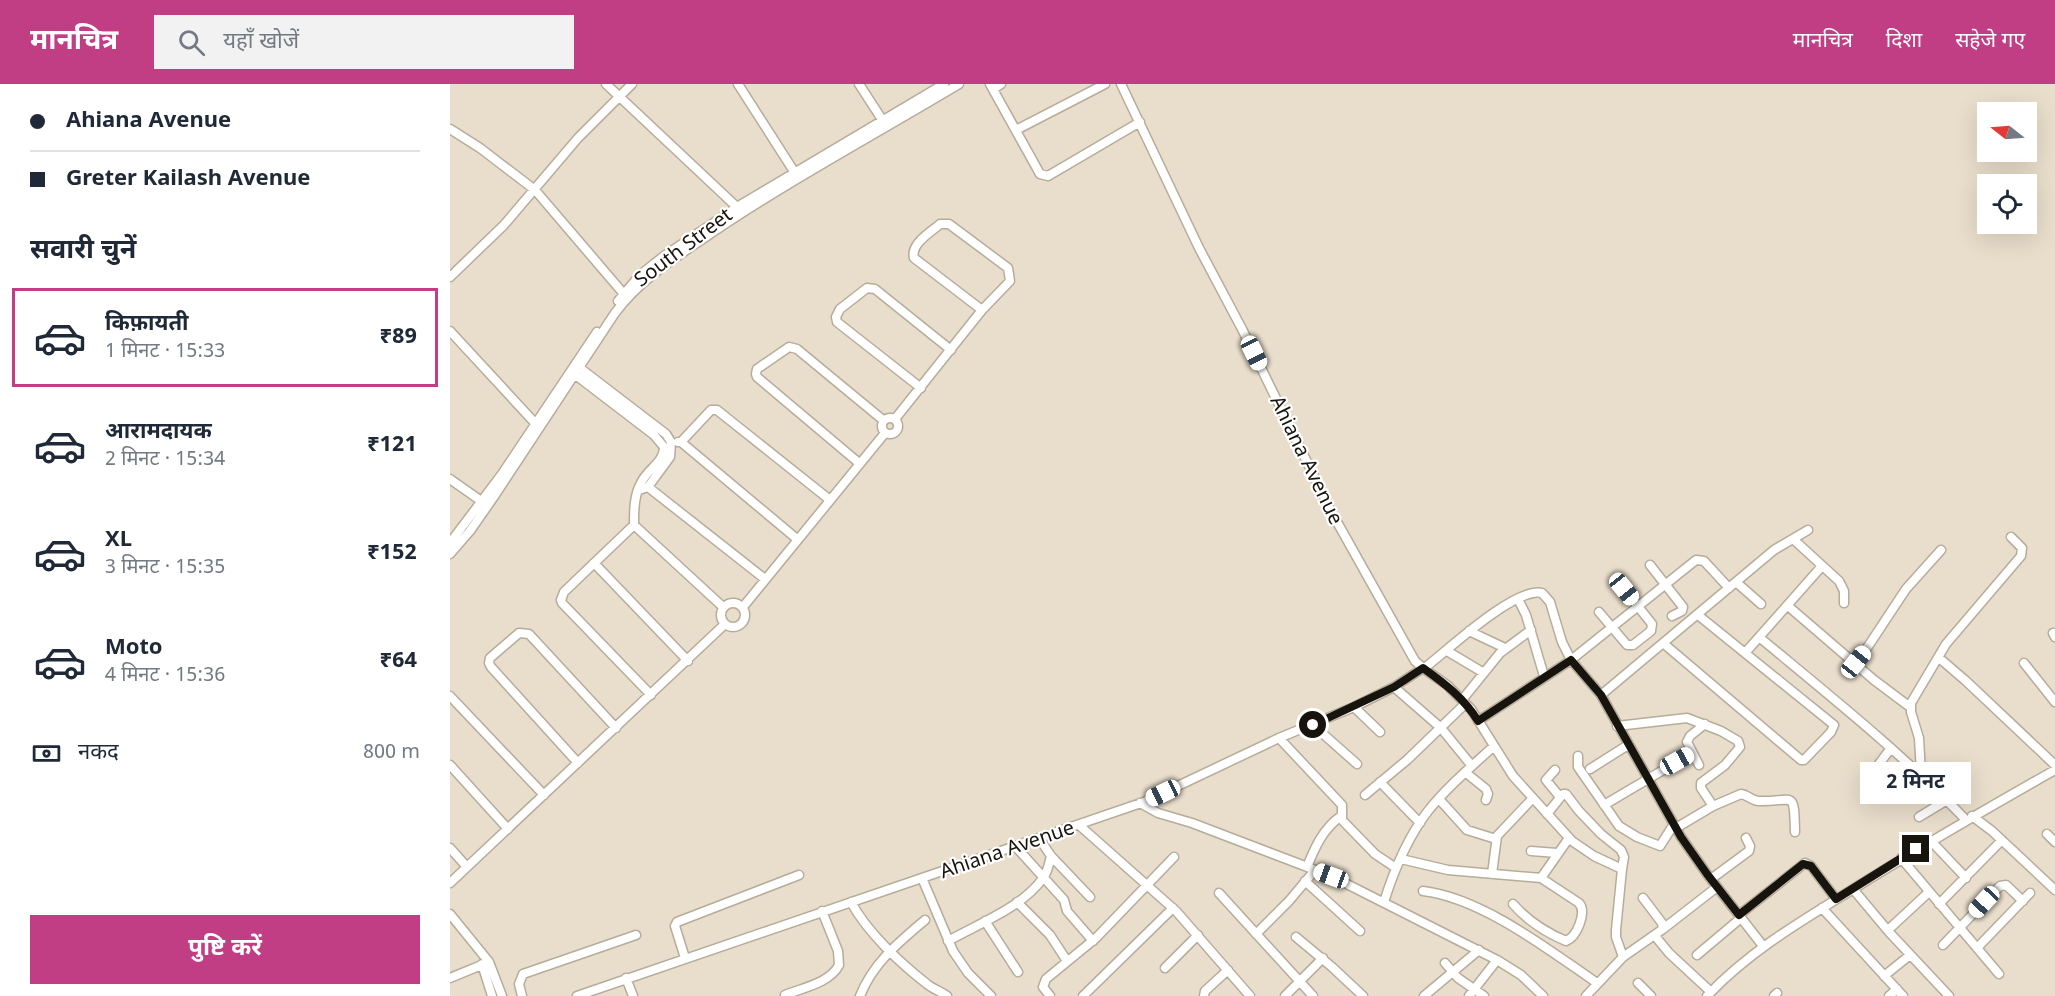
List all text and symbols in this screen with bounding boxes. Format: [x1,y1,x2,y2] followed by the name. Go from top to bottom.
[154,15,574,69] search box
[30,24,118,60] text: मानचित्र
[175,26,208,59] icon: search
[223,28,299,57] text: यहाँ खोजें
[1793,28,1853,56] text: मानचित्र
[1886,28,1922,56] text: दिशा
[1955,28,2025,56] text: सहेजे गए
[1977,102,2037,162] north arrow
[1977,102,2037,234] map controls
[66,107,231,136] text: Ahiana Avenue
[66,165,310,194] text: Greter Kailash Avenue
[1977,174,2037,234] button: locate
[630,203,738,294] street label: South Street
[30,234,136,269] text: सवारी चुनें
[105,310,189,339] text: किफ़ायती
[33,311,87,365] icon: car
[379,323,417,352] text: ₹89
[1238,333,1270,373] car
[105,339,225,365] text: 1 मिनट · 15:33
[1263,392,1348,530] street label: Ahiana Avenue
[105,418,212,447] text: आरामदायक
[33,419,87,473] icon: car
[367,431,417,460] text: ₹121
[105,447,225,473] text: 2 मिनट · 15:34
[105,526,132,555] text: XL
[33,527,87,581] icon: car
[367,539,417,568] text: ₹152
[105,555,225,581] text: 3 मिनट · 15:35
[1606,569,1642,609] car
[105,634,163,663] text: Moto
[33,635,87,689] icon: car
[1838,642,1874,682] car
[379,647,417,676] text: ₹64
[105,663,225,689] text: 4 मिनट · 15:36
[1299,711,1326,738] route start
[30,737,63,770] icon: cash
[78,739,119,768] text: नकद
[363,740,420,766] text: 800 m
[1657,744,1697,778] car
[1860,762,1972,804] callout: 2 मिनट
[1886,770,1945,796] text: 2 मिनट
[1143,777,1183,809] car
[937,816,1078,886] street label: Ahiana Avenue
[1902,835,1929,862] route end
[1311,861,1351,891] car
[1965,883,2003,921] car
[30,915,420,984] button: पुष्टि करें

